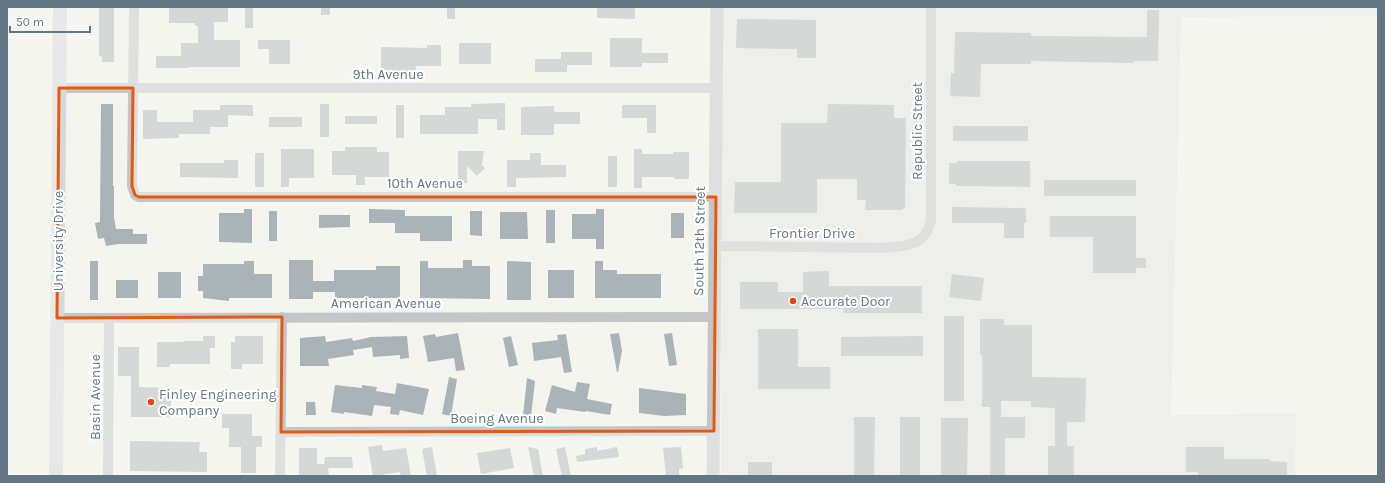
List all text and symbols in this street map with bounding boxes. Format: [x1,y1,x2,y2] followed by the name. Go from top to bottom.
[10,8,90,34] scale bar
[16,15,44,29] text: 50 m
[352,66,424,83] street label: 9th Avenue
[909,82,926,180] street label: Republic Street
[387,175,463,192] street label: 10th Avenue
[690,186,709,296] street label: South 12th Street
[50,191,67,291] street label: University Drive
[769,225,855,242] street label: Frontier Drive
[801,293,891,310] place label: Accurate Door
[331,295,441,312] street label: American Avenue
[788,296,798,306] marker: Accurate Door
[87,354,104,440] street label: Basin Avenue
[159,386,277,419] place label: Finley Engineering Company
[146,397,156,407] marker: Finley Engineering Company
[450,410,544,427] street label: Boeing Avenue

